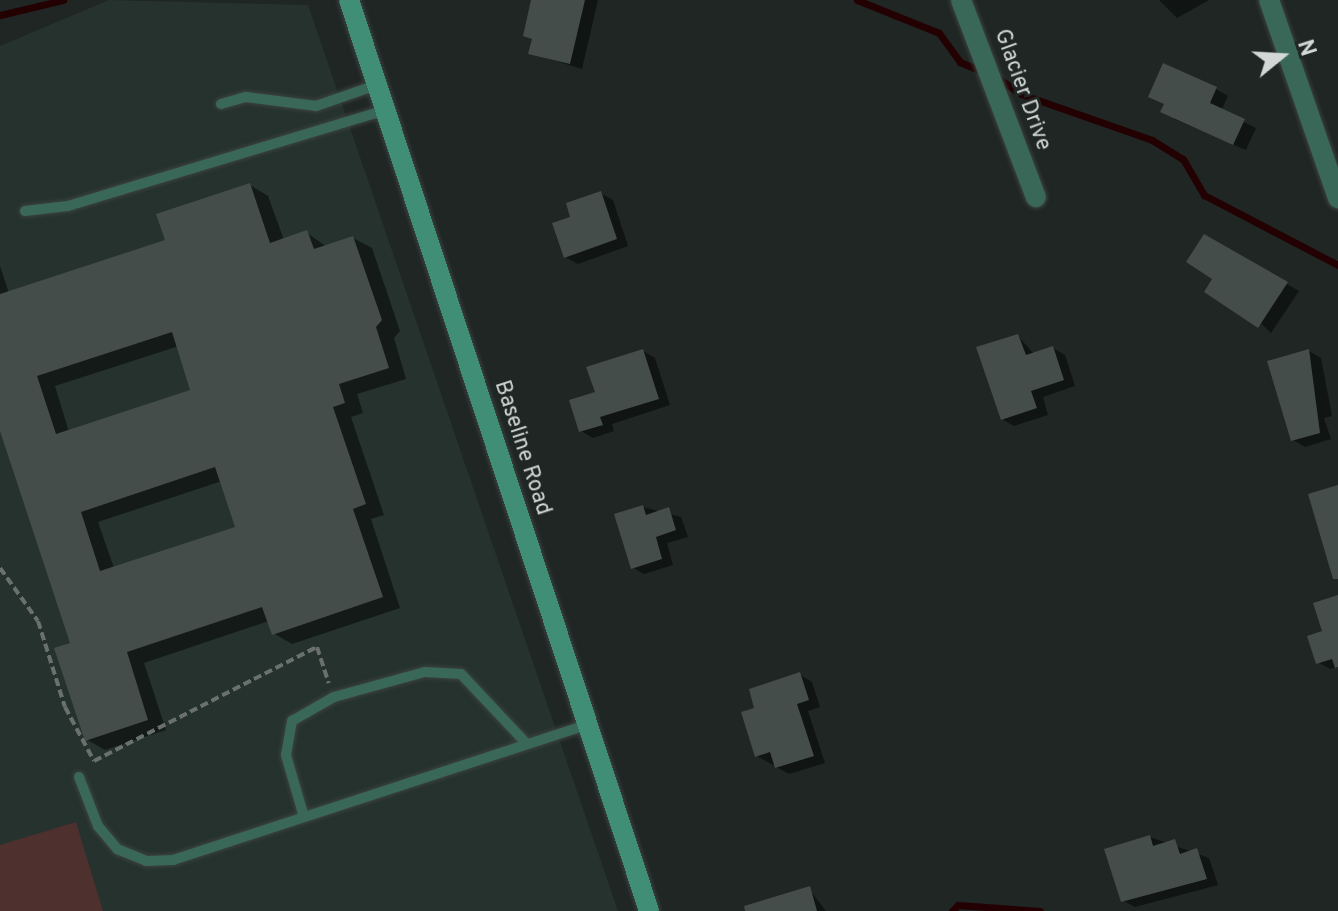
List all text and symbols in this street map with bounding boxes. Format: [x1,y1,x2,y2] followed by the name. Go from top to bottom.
[1242,16,1322,96] north arrow
[988,26,1056,154] street label: Glacier Drive
[1290,37,1321,60] text: N
[488,377,556,519] street label: Baseline Road

